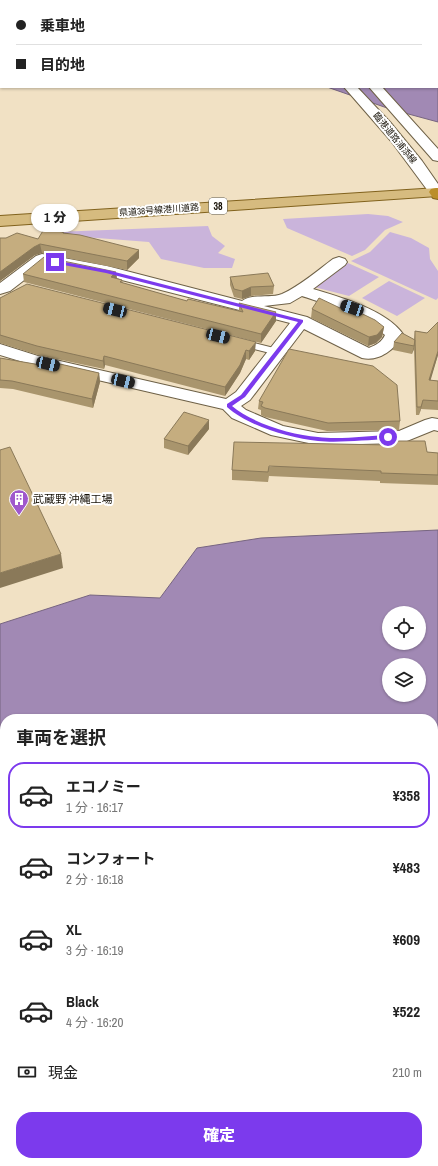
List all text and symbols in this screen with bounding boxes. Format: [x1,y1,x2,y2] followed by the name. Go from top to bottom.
[40,15,85,36] text: 乗車地
[40,54,85,75] text: 目的地
[371,110,420,167] street label: 臨港道路浦添線
[209,198,227,214] road number: 38
[119,201,199,219] street label: 県道38号線港川道路
[31,204,79,232] callout: 1 分
[44,209,66,226] text: 1 分
[46,253,64,271] route end
[339,298,365,318] car
[102,301,128,319] car
[205,327,231,345] car
[35,355,61,373] car
[110,372,136,390] car
[379,428,397,446] route start
[8,488,30,516] building icon: 武蔵野 沖縄工場
[33,492,113,506] place label: 武蔵野 沖縄工場
[382,606,426,702] map controls
[382,606,426,650] button: locate
[382,658,426,702] button: layers
[16,725,106,750] text: 車両を選択
[66,776,141,797] text: エコノミー
[18,777,54,813] icon: car
[393,785,420,806] text: ¥358
[66,799,123,816] text: 1 分 · 16:17
[66,848,156,869] text: コンフォート
[18,849,54,885] icon: car
[393,857,420,878] text: ¥483
[66,871,123,888] text: 2 分 · 16:18
[66,919,82,940] text: XL
[18,921,54,957] icon: car
[393,929,420,950] text: ¥609
[66,942,123,959] text: 3 分 · 16:19
[66,991,99,1012] text: Black
[18,993,54,1029] icon: car
[393,1001,420,1022] text: ¥522
[66,1014,123,1031] text: 4 分 · 16:20
[16,1061,38,1083] icon: cash
[48,1062,78,1083] text: 現金
[392,1064,422,1081] text: 210 m
[16,1112,422,1158] button: 確定

